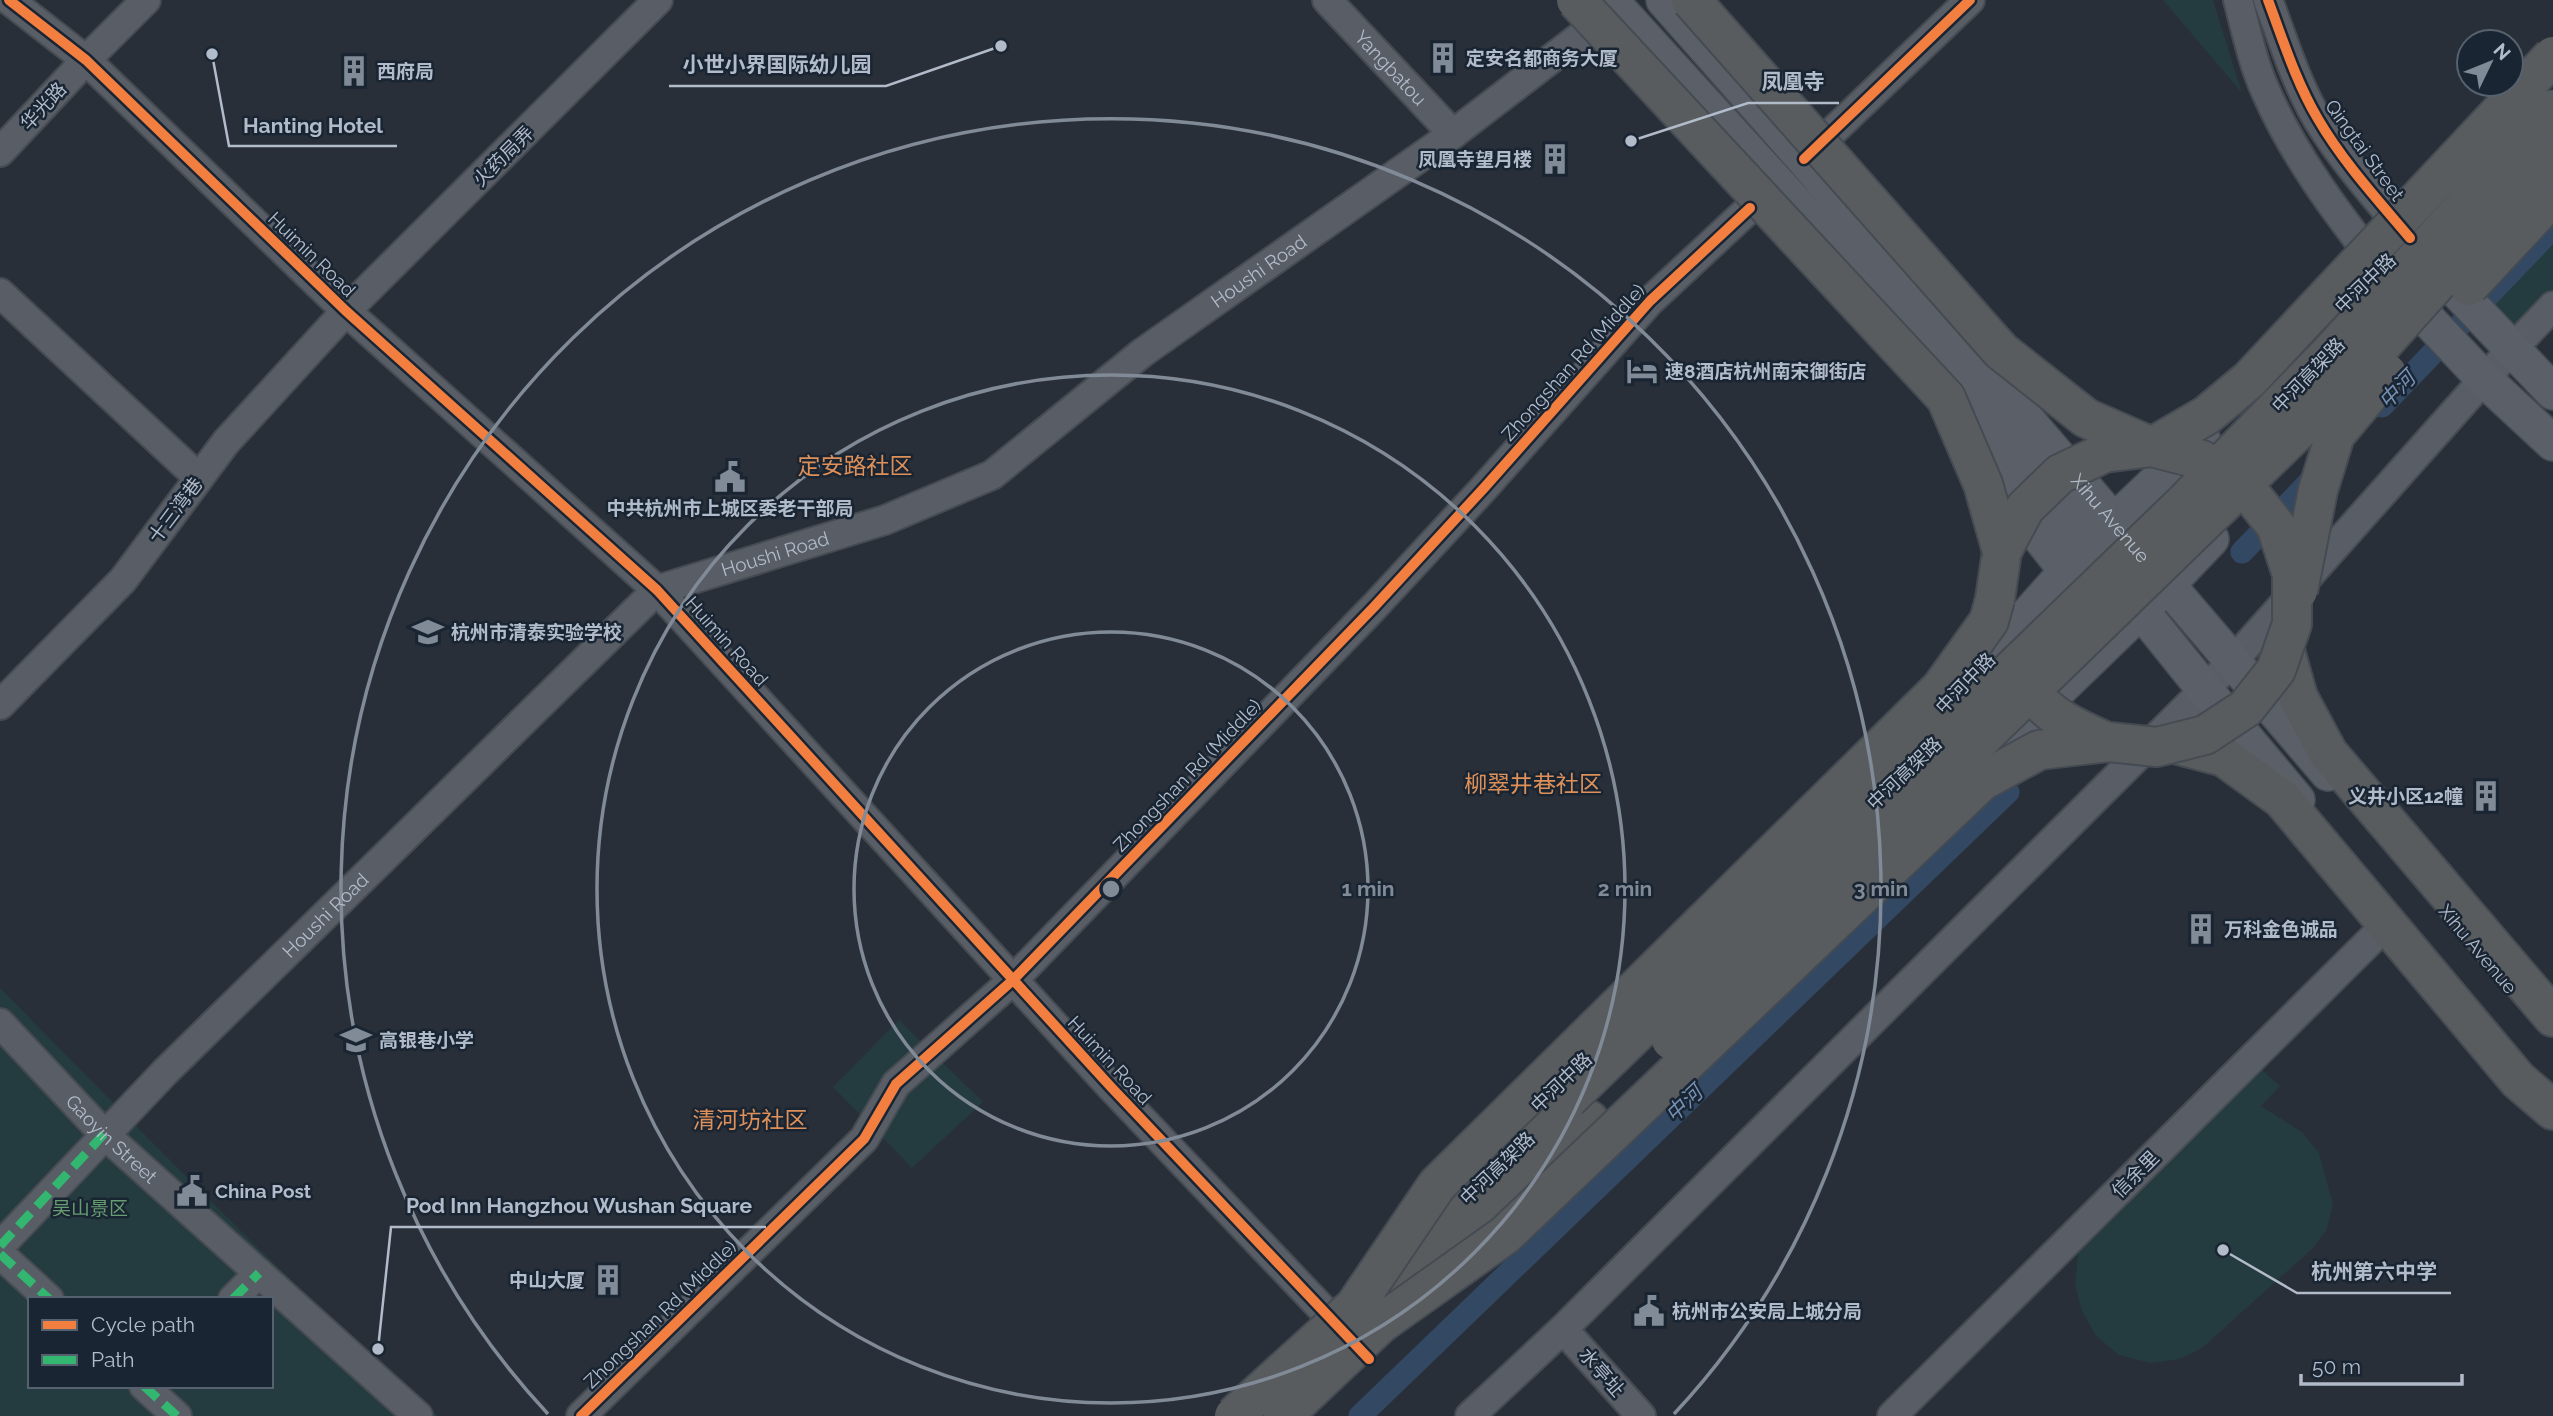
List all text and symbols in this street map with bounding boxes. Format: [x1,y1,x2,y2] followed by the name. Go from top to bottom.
[1350,26,1431,110] street label: Yangbatou
[2455,28,2525,98] north arrow
[2489,39,2515,64] text: N
[1426,41,1460,75] building icon: 定安名都商务大厦
[669,44,886,86] callout: 小世小界国际幼儿园
[1466,47,1618,69] place label: 定安名都商务大厦
[683,52,872,77] text: 小世小界国际幼儿园
[337,54,371,88] building icon: 西府局
[377,60,434,82] place label: 西府局
[1748,61,1839,103] callout: 凤凰寺
[1762,69,1825,94] text: 凤凰寺
[16,78,70,134] street label: 华光路
[2321,95,2409,205] street label: Qingtai Street
[229,104,397,146] callout: Hanting Hotel
[243,113,383,138] text: Hanting Hotel
[468,121,538,191] street label: 火药局弄
[1538,142,1572,176] building icon: 凤凰寺望月楼
[1418,148,1532,170] place label: 凤凰寺望月楼
[264,207,360,301] street label: Huimin Road
[1207,230,1310,312] street label: Houshi Road
[2330,249,2400,317] street label: 中河中路
[1497,279,1649,445] street label: Zhongshan Rd (Middle)
[2267,333,2349,417] street label: 中河高架路
[1625,354,1659,388] hotel icon: 速8酒店杭州南宋御街店
[1665,360,1866,382] place label: 速8酒店杭州南宋御街店
[2373,363,2423,413] water label: 中河
[798,452,913,479] district label: 定安路社区
[713,460,747,494] public building icon: 中共杭州市上城区委老干部局
[2067,469,2154,567] street label: Xihu Avenue
[143,473,207,547] street label: 十三湾巷
[606,497,854,519] place label: 中共杭州市上城区委老干部局
[719,527,831,581] street label: Houshi Road
[681,592,773,690] street label: Huimin Road
[411,615,445,649] school or university icon: 杭州市清泰实验学校
[451,621,622,643] place label: 杭州市清泰实验学校
[1931,648,1999,718] street label: 中河中路
[1109,694,1265,856] street label: Zhongshan Rd (Middle)
[1862,732,1946,814] street label: 中河高架路
[1464,770,1602,797] district label: 柳翠井巷社区
[2469,779,2503,813] building icon: 义井小区12幢
[2348,785,2463,807] place label: 义井小区12幢
[278,868,373,962] street label: Houshi Road
[1341,876,1395,901] text: 1 min
[1598,876,1652,901] text: 2 min
[1854,876,1908,901] text: 3 min
[1099,877,1123,901] centre of rings
[2434,900,2522,998] street label: Xihu Avenue
[2184,912,2218,946] building icon: 万科金色诚品
[2224,918,2338,940] place label: 万科金色诚品
[1064,1011,1156,1109] street label: Huimin Road
[339,1023,373,1057] school or university icon: 高银巷小学
[379,1029,474,1051] place label: 高银巷小学
[1526,1048,1596,1116] street label: 中河中路
[1660,1077,1710,1127] water label: 中河
[62,1090,162,1188] street label: Gaoyin Street
[693,1106,808,1133] district label: 清河坊社区
[1455,1127,1539,1209] street label: 中河高架路
[2107,1146,2163,1202] street label: 信余里
[175,1174,209,1208] public building icon: China Post
[215,1180,312,1202] place label: China Post
[391,1185,766,1227] callout: Pod Inn Hangzhou Wushan Square
[406,1193,752,1218] text: Pod Inn Hangzhou Wushan Square
[52,1197,128,1219] park label: 吴山景区
[579,1236,741,1392] street label: Zhongshan Rd (Middle)
[2297,1251,2451,1293] callout: 杭州第六中学
[2311,1259,2437,1284] text: 杭州第六中学
[591,1263,625,1297] building icon: 中山大厦
[509,1269,585,1291] place label: 中山大厦
[1632,1294,1666,1328] public building icon: 杭州市公安局上城分局
[28,1297,273,1388] legend
[1672,1300,1862,1322] place label: 杭州市公安局上城分局
[91,1312,195,1337] text: Cycle path
[2301,1342,2462,1386] scale bar
[1575,1343,1629,1401] street label: 水亭址
[91,1347,135,1372] text: Path
[2312,1354,2361,1379] text: 50 m

